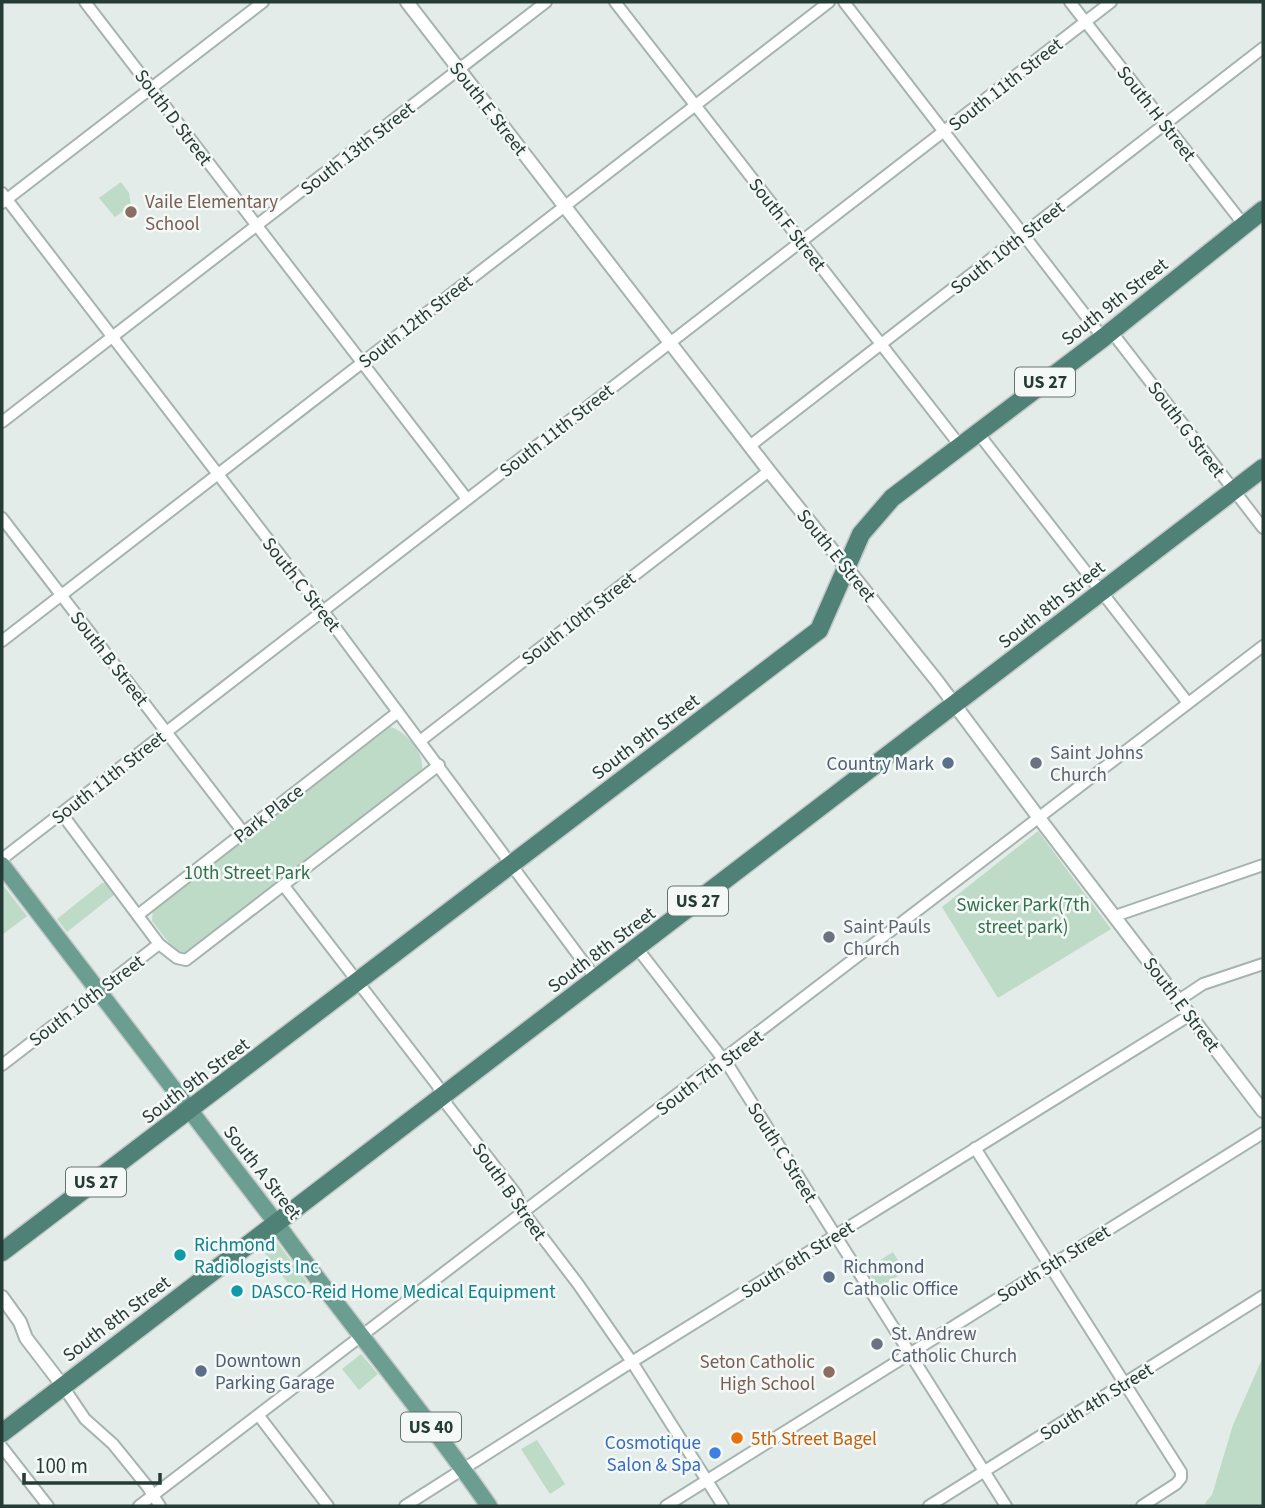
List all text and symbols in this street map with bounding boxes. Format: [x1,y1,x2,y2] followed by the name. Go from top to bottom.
[943,32,1069,138] street label: South 11th Street
[442,56,534,162] street label: South E Street
[1110,60,1202,168] street label: South H Street
[128,64,218,172] street label: South D Street
[295,96,421,202] street label: South 13th Street
[742,172,832,278] street label: South F Street
[145,189,278,238] place label: Vaile Elementary School
[945,195,1071,301] street label: South 10th Street
[123,204,139,220] marker: Vaile Elementary School
[1056,252,1174,353] street label: South 9th Street
[353,269,479,375] street label: South 12th Street
[1015,368,1075,396] road number: US 27
[1141,376,1231,484] street label: South G Street
[494,378,620,484] street label: South 11th Street
[790,504,882,609] street label: South E Street
[255,532,347,638] street label: South C Street
[993,555,1111,656] street label: South 8th Street
[516,566,642,672] street label: South 10th Street
[63,606,155,713] street label: South B Street
[586,687,706,787] street label: South 9th Street
[46,725,172,831] street label: South 11th Street
[1050,740,1143,789] place label: Saint Johns Church
[827,751,935,778] place label: Country Mark
[940,755,956,771] marker: Country Mark
[1028,755,1044,771] marker: Saint Johns Church
[228,778,310,850] street label: Park Place
[184,860,311,887] park label: 10th Street Park
[668,887,728,916] road number: US 27
[956,892,1090,941] park label: Swicker Park(7th street park)
[542,900,662,1000] street label: South 8th Street
[843,914,931,963] place label: Saint Pauls Church
[821,929,837,945] marker: Saint Pauls Church
[24,948,151,1054] street label: South 10th Street
[1136,952,1226,1059] street label: South E Street
[650,1023,770,1123] street label: South 7th Street
[136,1031,256,1131] street label: South 9th Street
[740,1097,824,1209] street label: South C Street
[216,1120,308,1226] street label: South A Street
[465,1137,553,1247] street label: South B Street
[66,1168,126,1196] road number: US 27
[736,1214,860,1306] street label: South 6th Street
[992,1218,1116,1310] street label: South 5th Street
[194,1232,319,1281] place label: Richmond Radiologists Inc
[172,1247,188,1263] marker: Richmond Radiologists Inc
[843,1254,958,1303] place label: Richmond Catholic Office
[57,1269,177,1369] street label: South 8th Street
[821,1269,837,1285] marker: Richmond Catholic Office
[251,1279,556,1306] place label: DASCO-Reid Home Medical Equipment
[229,1283,245,1299] marker: DASCO-Reid Home Medical Equipment
[891,1321,1017,1370] place label: St. Andrew Catholic Church
[869,1336,885,1352] marker: St. Andrew Catholic Church
[215,1348,335,1397] place label: Downtown Parking Garage
[700,1349,815,1398] place label: Seton Catholic High School
[1035,1356,1159,1448] street label: South 4th Street
[193,1363,209,1379] marker: Downtown Parking Garage
[821,1364,837,1380] marker: Seton Catholic High School
[401,1412,461,1442] road number: US 40
[751,1426,877,1453] place label: 5th Street Bagel
[605,1430,701,1479] place label: Cosmotique Salon & Spa
[729,1430,745,1446] marker: 5th Street Bagel
[24,1442,161,1486] scale bar
[707,1445,723,1461] marker: Cosmotique Salon & Spa
[35,1451,88,1481] text: 100 m

